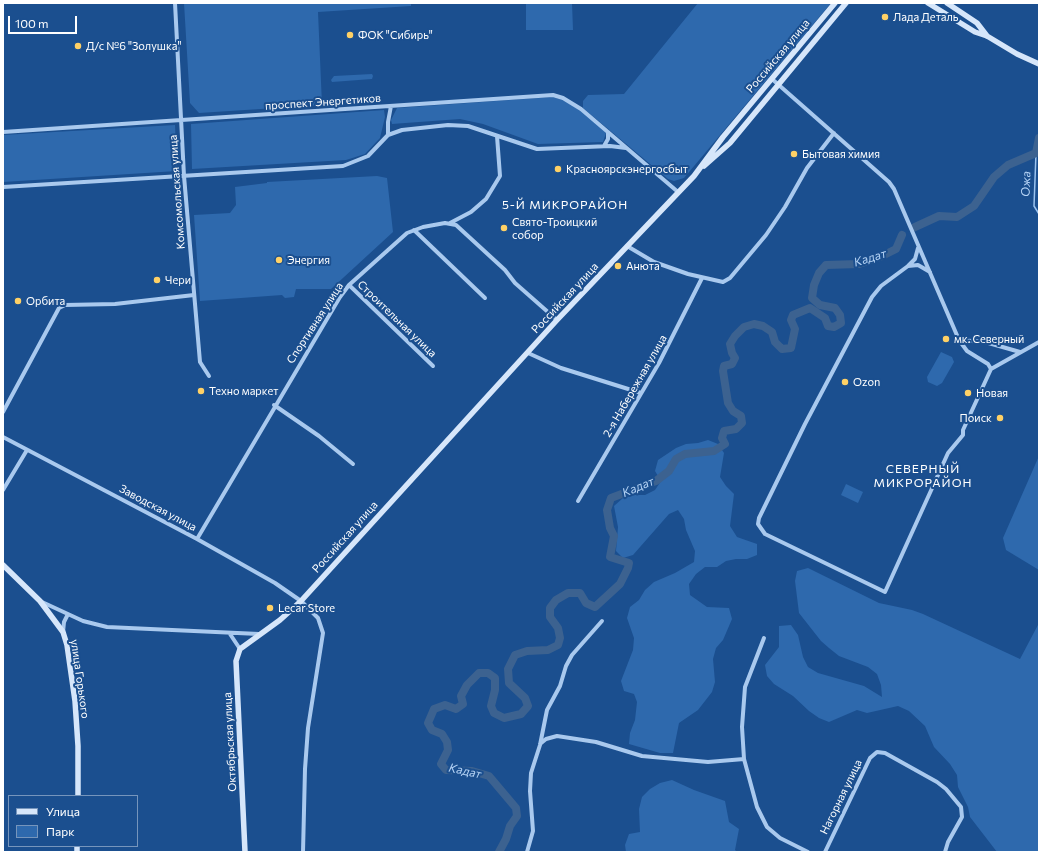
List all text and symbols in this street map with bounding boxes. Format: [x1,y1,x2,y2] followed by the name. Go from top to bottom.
[10,8,79,34] scale bar
[893,10,959,24] place label: Лада Деталь
[880,12,890,22] marker: Лада Деталь
[15,16,49,30] text: 100 m
[743,17,813,95] street label: Российская улица
[358,28,433,42] place label: ФОК "Сибирь"
[345,30,355,40] marker: ФОК "Сибирь"
[86,39,182,53] place label: Д/с №6 "Золушка"
[73,41,83,51] marker: Д/с №6 "Золушка"
[265,91,381,113] street label: проспект Энергетиков
[166,134,188,250] street label: Комсомольская улица
[802,147,880,161] place label: Бытовая химия
[789,149,799,159] marker: Бытовая химия
[566,162,688,176] place label: Красноярскэнергосбыт
[553,164,563,174] marker: Красноярскэнергосбыт
[1018,171,1034,197] water label: Ожа
[502,198,628,212] district label: 5-Й МИКРОРАЙОН
[512,215,597,241] place label: Свято-Троицкий собор
[499,223,509,233] marker: Свято-Троицкий собор
[852,246,888,270] water label: Кадат
[287,253,330,267] place label: Энергия
[274,255,284,265] marker: Энергия
[626,259,660,273] place label: Анюта
[529,260,601,336] street label: Российская улица
[613,261,623,271] marker: Анюта
[165,273,191,287] place label: Чери
[152,275,162,285] marker: Чери
[355,278,439,360] street label: Строительная улица
[284,280,346,366] street label: Спортивная улица
[26,294,65,308] place label: Орбита
[13,296,23,306] marker: Орбита
[600,332,670,440] street label: 2-я Набережная улица
[954,332,1024,346] place label: мк. Северный
[941,334,951,344] marker: мк. Северный
[853,375,880,389] place label: Ozon
[840,377,850,387] marker: Ozon
[209,384,278,398] place label: Техно маркет
[196,386,206,396] marker: Техно маркет
[976,386,1008,400] place label: Новая
[963,388,973,398] marker: Новая
[960,411,992,425] place label: Поиск
[995,413,1005,423] marker: Поиск
[874,462,972,490] district label: СЕВЕРНЫЙ МИКРОРАЙОН
[620,474,656,500] water label: Кадат
[117,482,199,534] street label: Заводская улица
[309,498,381,576] street label: Российская улица
[278,601,335,615] place label: Lecar Store
[265,603,275,613] marker: Lecar Store
[68,639,92,719] street label: улица Горького
[221,692,239,792] street label: Октябрьская улица
[817,757,865,837] street label: Нагорная улица
[447,761,483,781] water label: Кадат
[8,795,138,847] legend
[46,804,80,818] text: Улица
[46,824,75,838] text: Парк

